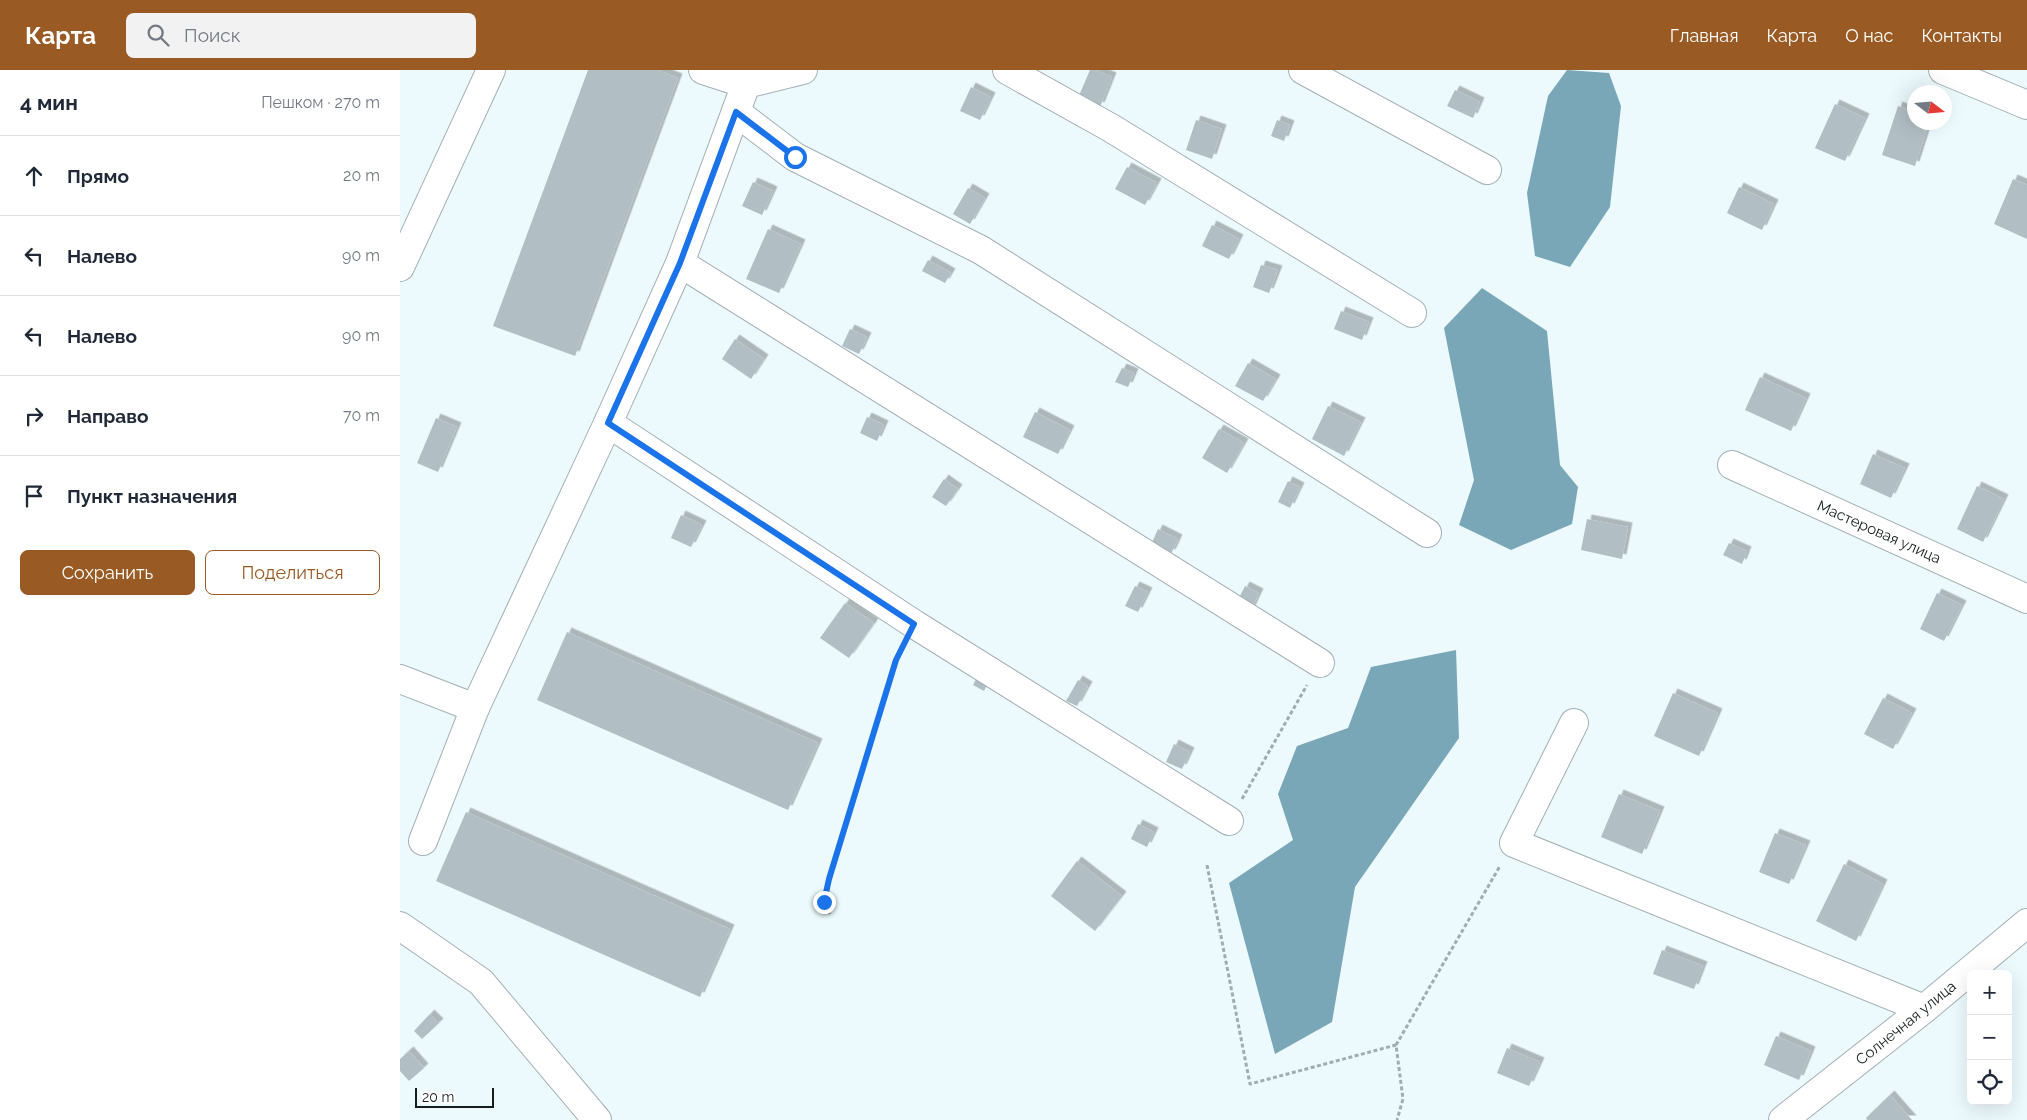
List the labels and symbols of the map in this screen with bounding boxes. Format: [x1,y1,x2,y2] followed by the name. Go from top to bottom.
[1907,85,1952,130] north arrow
[784,146,807,169] route start
[1814,497,1944,567] street label: Мастеровая улица
[813,891,836,914] route end
[1852,977,1960,1069] street label: Солнечная улица
[415,1085,494,1108] scale bar

